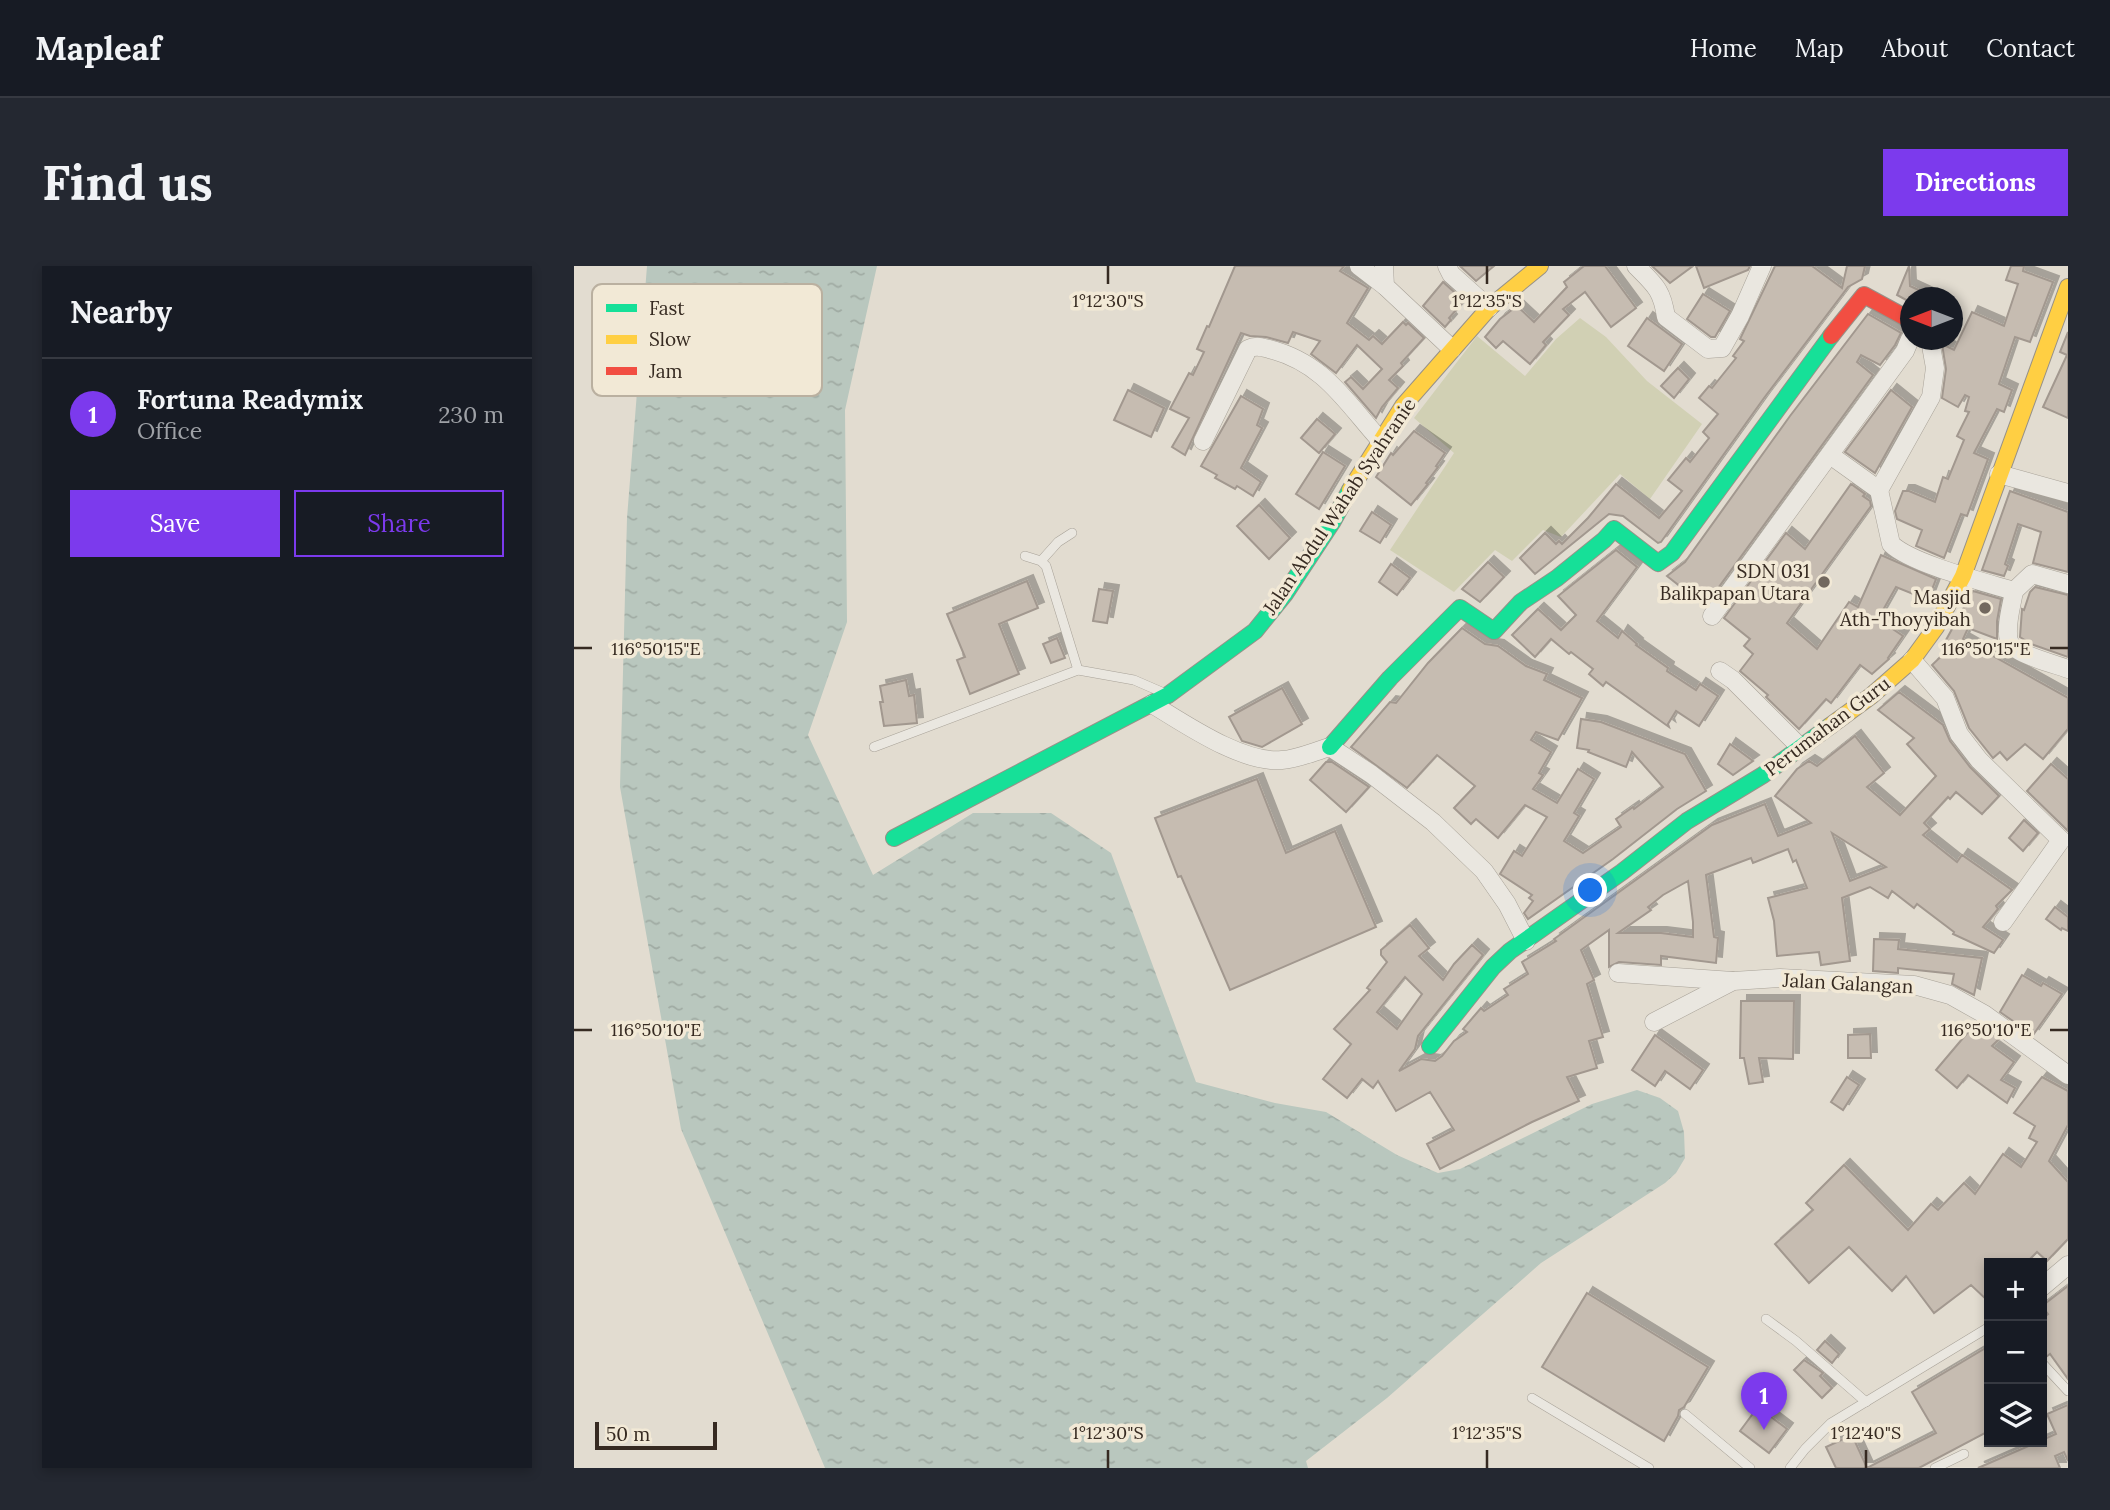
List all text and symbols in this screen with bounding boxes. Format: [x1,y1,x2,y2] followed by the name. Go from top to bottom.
[35,27,161,69] text: Mapleaf
[1690,33,1757,64] text: Home
[1795,33,1844,64] text: Map
[1882,33,1948,64] text: About
[1986,33,2075,64] text: Contact
[1883,149,2068,216] button: Directions
[42,151,213,213] text: Find us
[592,284,822,396] legend
[1900,287,1963,350] north arrow
[1072,289,1144,312] text: 1°12'30"S
[1452,289,1522,312] text: 1°12'35"S
[70,293,172,331] text: Nearby
[649,296,685,320] text: Fast
[649,327,692,351] text: Slow
[648,359,683,383] text: Jam
[137,383,363,416] text: Fortuna Readymix
[1257,393,1421,620] street label: Jalan Abdul Wahab Syahranie
[88,400,98,429] text: 1
[438,400,504,429] text: 230 m
[137,416,202,445] text: Office
[70,490,280,557] button: Save
[294,490,504,557] button: Share
[1660,559,1810,605] place label: SDN 031 Balikpapan Utara
[1816,574,1832,590] marker: SDN 031 Balikpapan Utara
[1839,585,1971,631] place label: Masjid Ath-Thoyyibah
[1977,600,1993,616] marker: Masjid Ath-Thoyyibah
[611,637,701,660] text: 116°50'15"E
[1941,637,2031,660] text: 116°50'15"E
[1759,671,1895,781] street label: Perumahan Guru
[1573,873,1607,907] your location
[1781,968,1914,998] street label: Jalan Galangan
[611,1018,701,1041] text: 116°50'10"E
[1941,1018,2031,1041] text: 116°50'10"E
[1984,1258,2047,1447] map controls
[1984,1258,2047,1321] button: +
[1984,1321,2047,1384] button: −
[1741,1372,1787,1430] pin: 1
[1984,1384,2047,1447] button: layers
[595,1419,718,1451] scale bar
[1072,1421,1144,1444] text: 1°12'30"S
[1452,1421,1522,1444] text: 1°12'35"S
[1831,1421,1901,1444] text: 1°12'40"S
[606,1422,650,1446] text: 50 m

